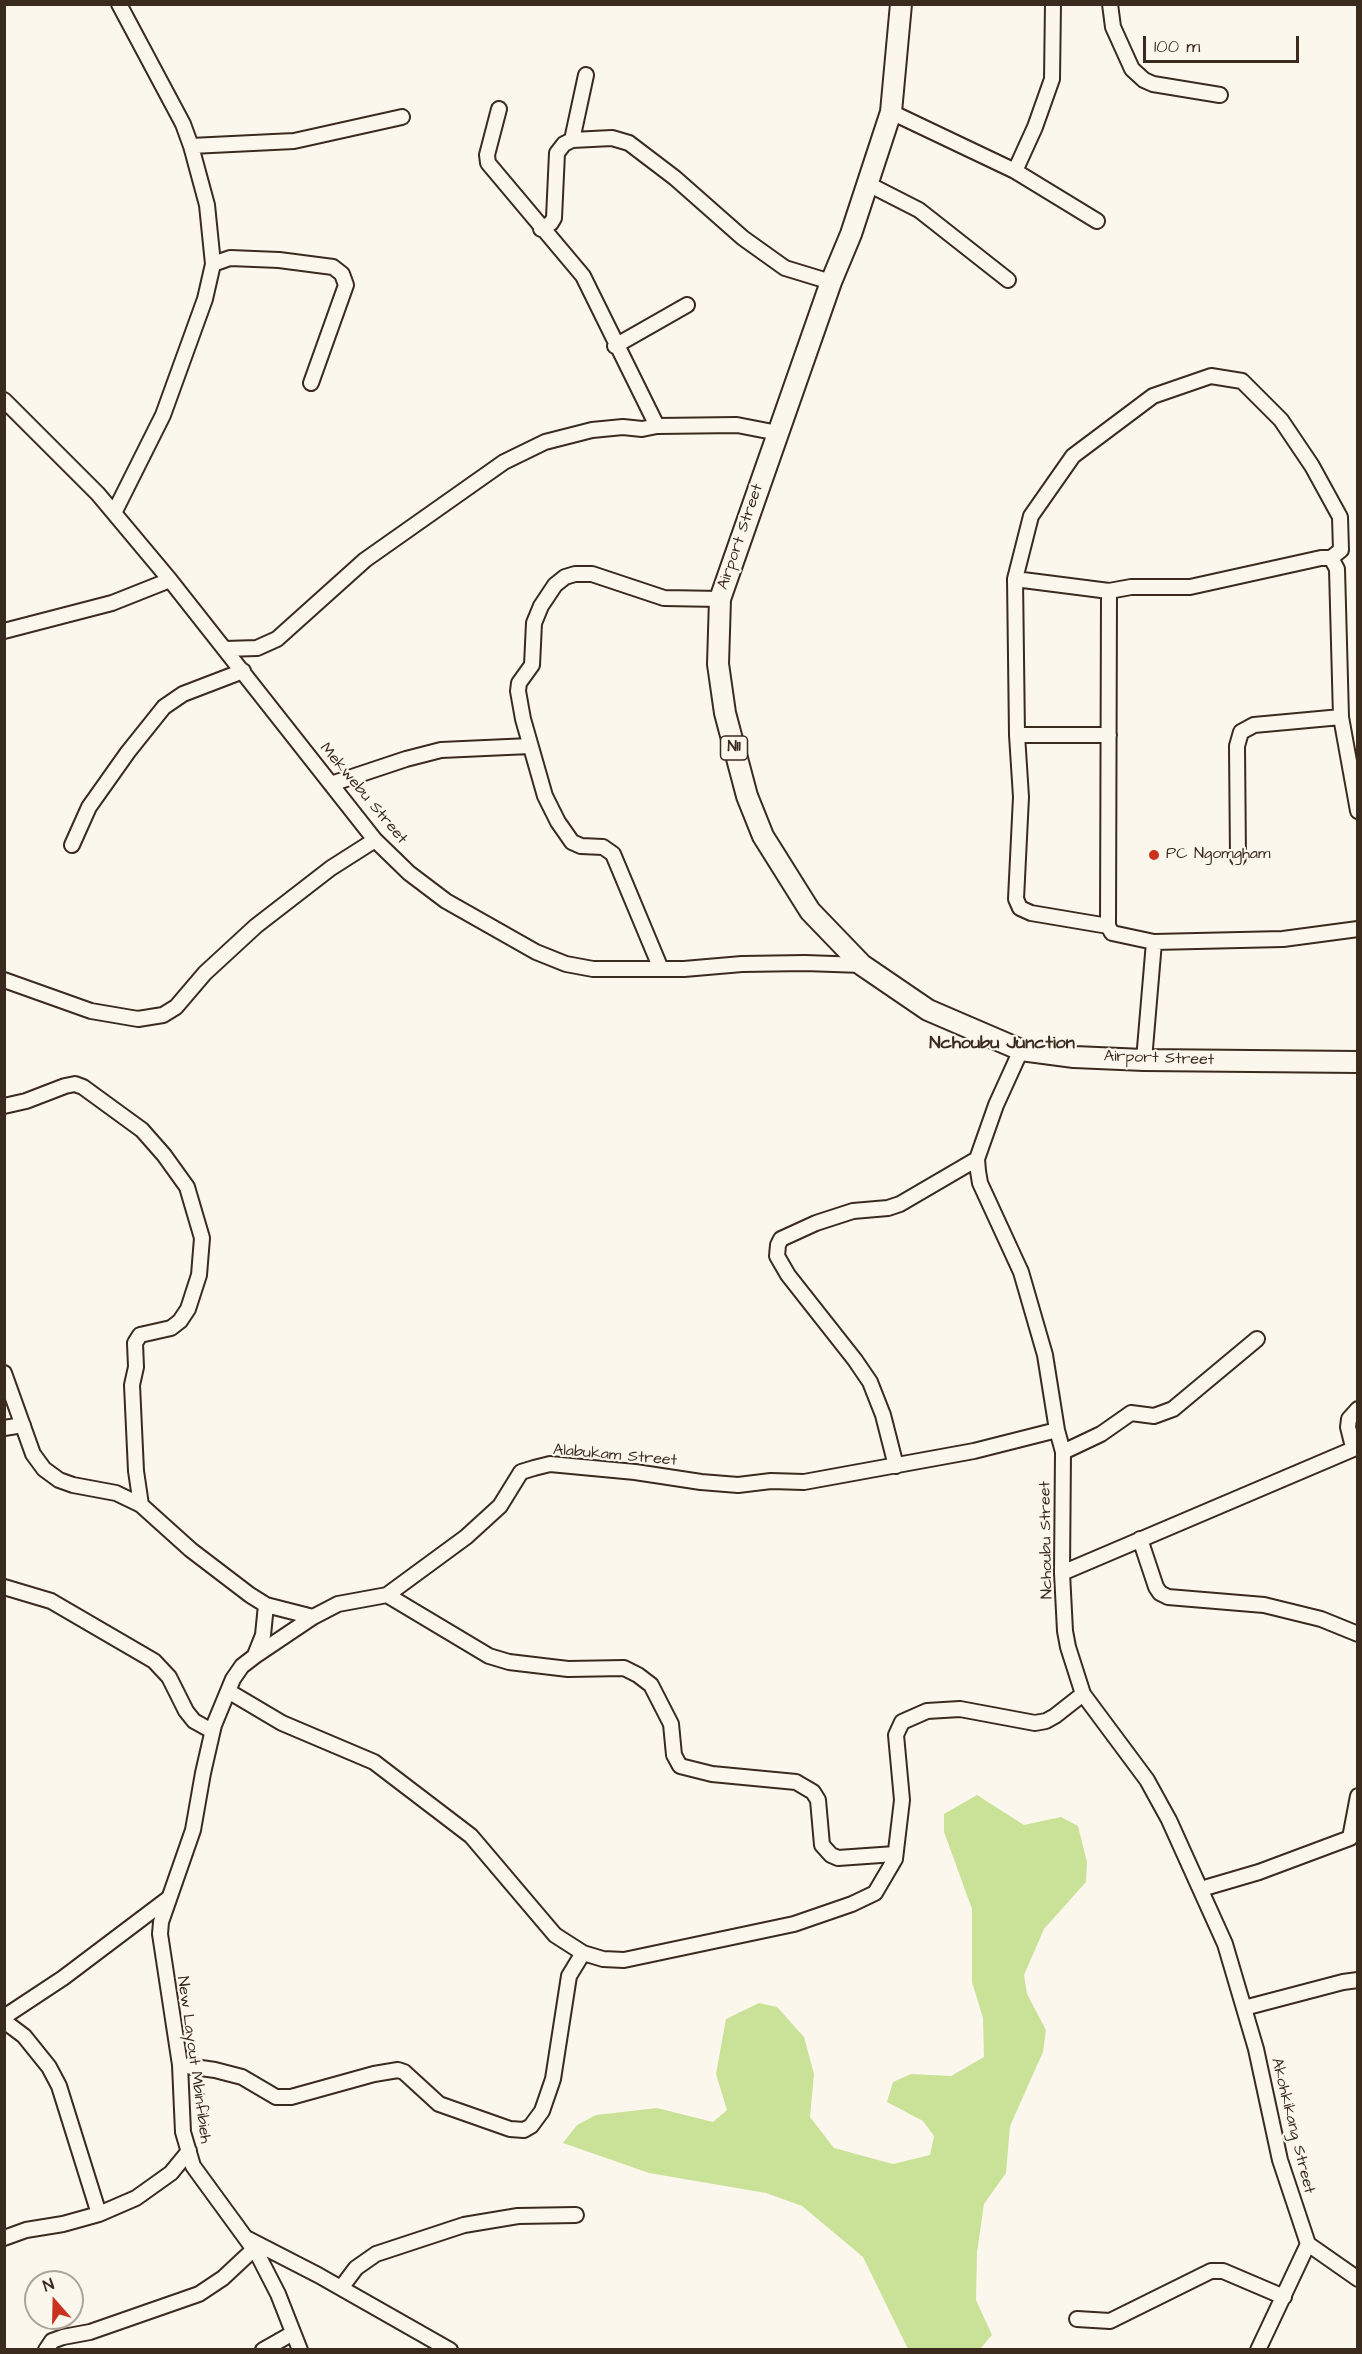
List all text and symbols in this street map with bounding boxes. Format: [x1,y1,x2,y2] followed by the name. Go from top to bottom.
[1146,24,1302,62] scale bar
[1154,34,1200,59] text: 100 m
[714,482,768,592] street label: Airport Street
[720,736,748,760] road number: N11
[315,739,411,849] street label: Mekwebu Street
[1166,845,1270,865] place label: PC Ngomgham
[1147,848,1161,862] marker: PC Ngomgham
[929,1033,1075,1055] district label: Nchoubu Junction
[1103,1047,1215,1071] street label: Airport Street
[552,1441,678,1471] street label: Alabukam Street
[1036,1481,1058,1599] street label: Nchoubu Street
[172,1975,214,2145] street label: New Layout Mbinfibieh
[1266,2056,1318,2196] street label: Akohkikang Street
[24,2270,84,2330] north arrow
[40,2273,57,2297] text: N

